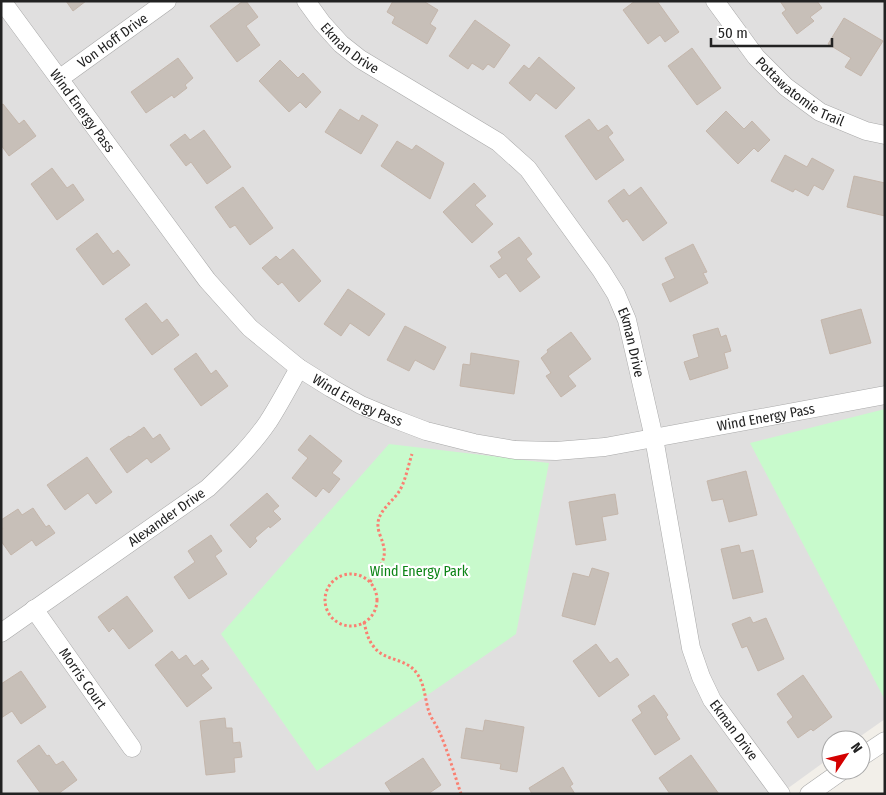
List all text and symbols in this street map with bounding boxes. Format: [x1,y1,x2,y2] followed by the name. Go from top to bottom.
[74,9,151,71] street label: Von Hoff Drive
[711,15,832,47] scale bar
[317,19,382,77] street label: Ekman Drive
[718,24,748,42] text: 50 m
[752,53,847,130] street label: Pottawatomie Trail
[46,66,119,156] street label: Wind Energy Pass
[614,305,648,379] street label: Ekman Drive
[309,370,405,430] street label: Wind Energy Pass
[716,400,816,435] street label: Wind Energy Pass
[125,484,208,550] street label: Alexander Drive
[370,563,469,580] park label: Wind Energy Park
[56,645,111,713] street label: Morris Court
[706,696,762,764] street label: Ekman Drive
[821,730,871,780] north arrow
[847,740,866,756] text: N

